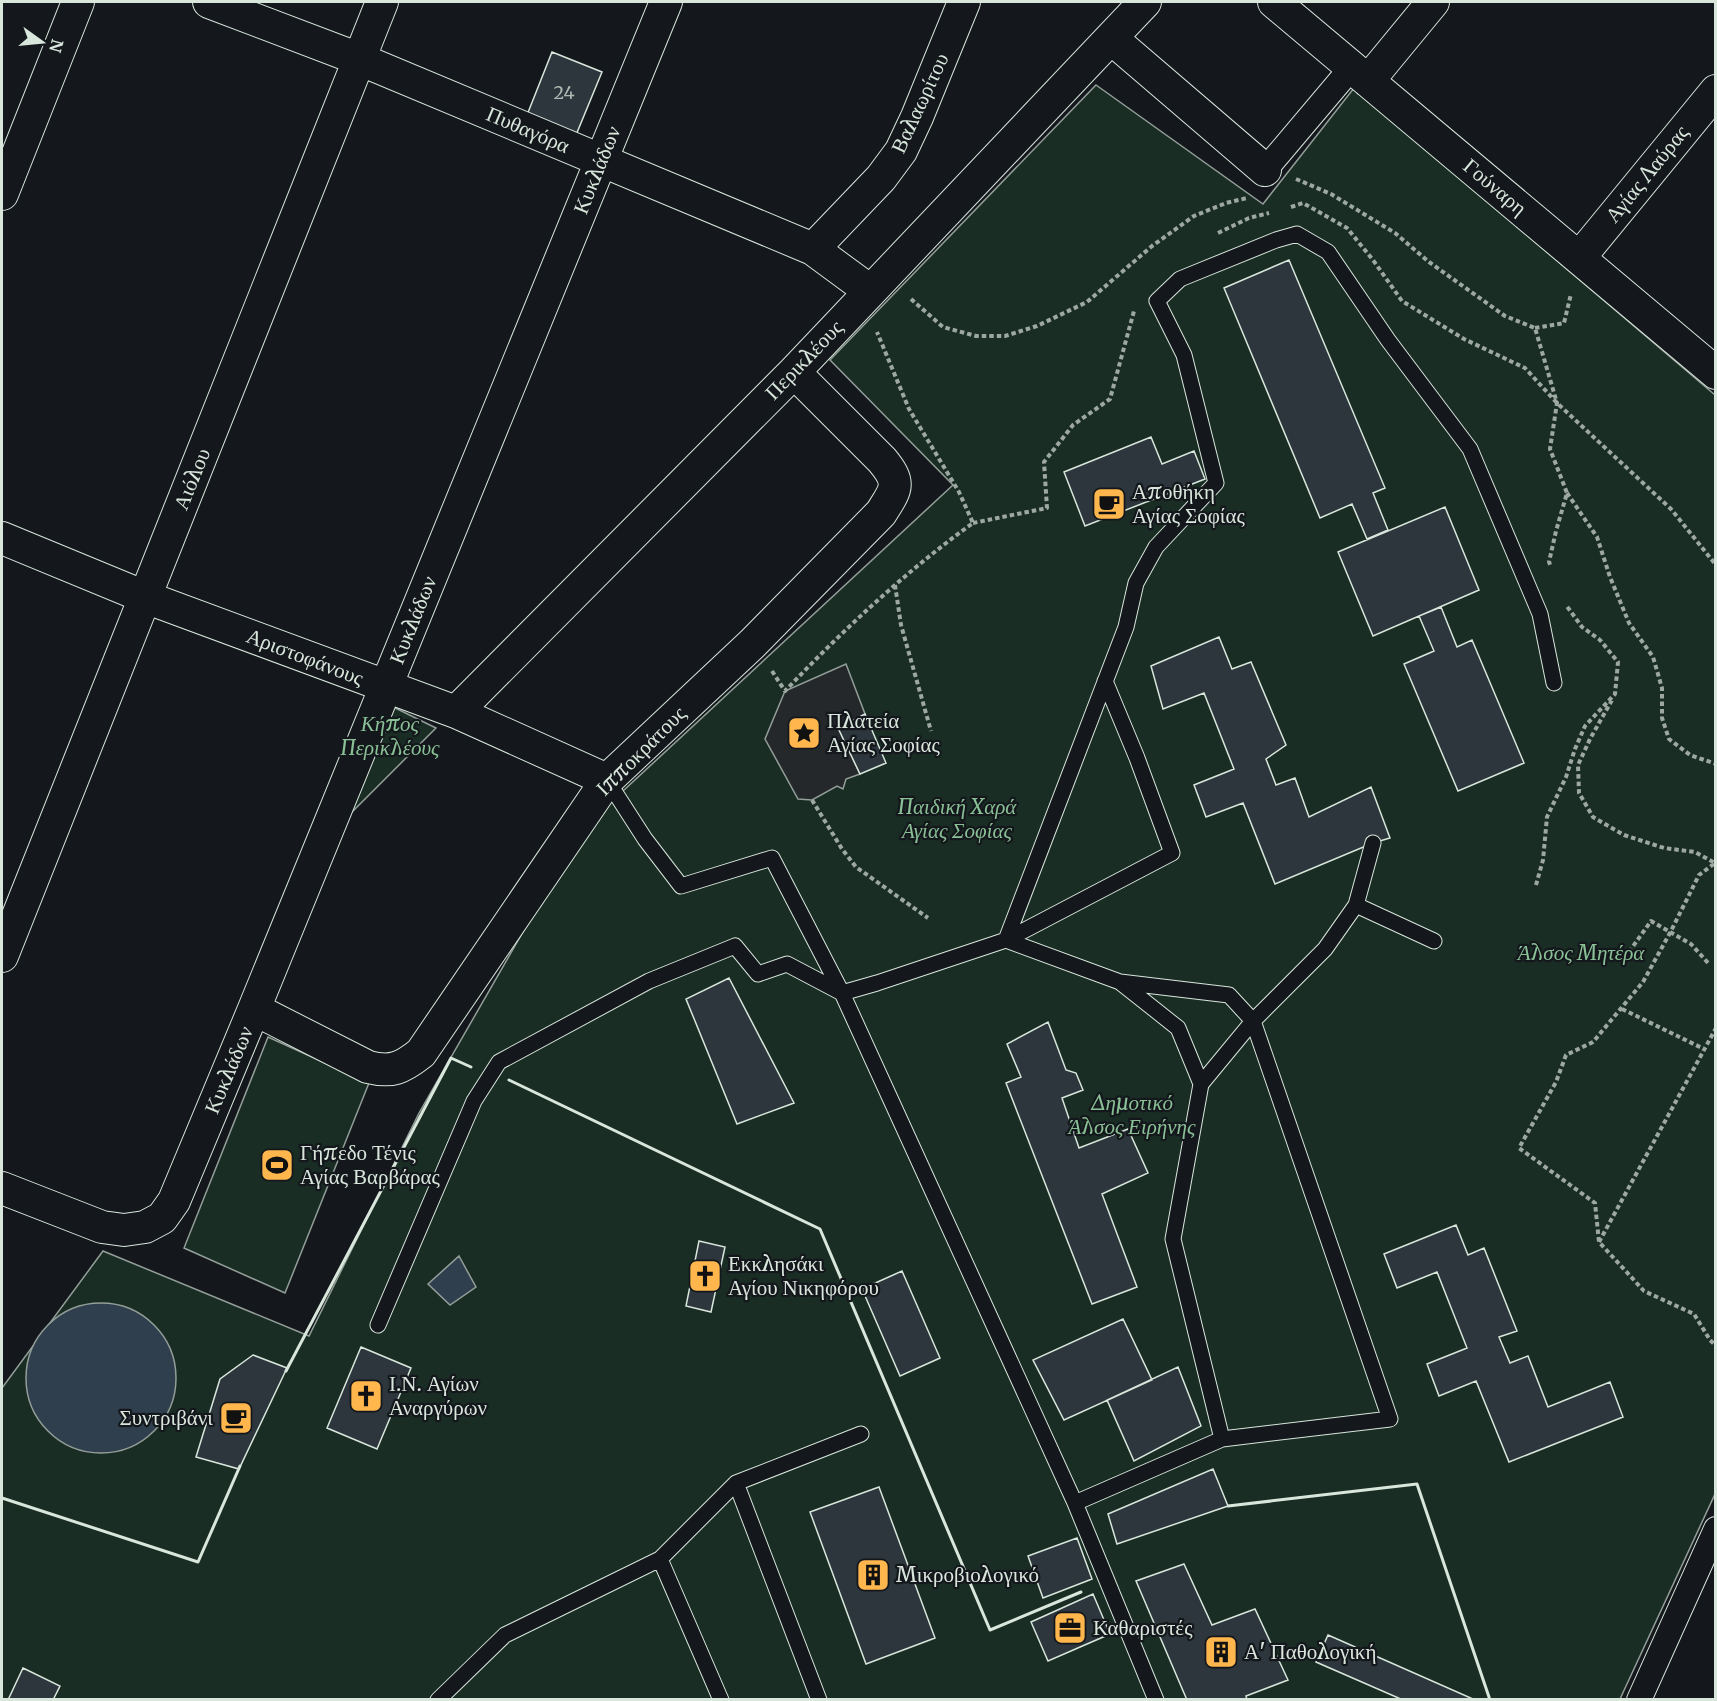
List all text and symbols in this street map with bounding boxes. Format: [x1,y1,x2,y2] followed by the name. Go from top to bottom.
[12,12,72,72] north arrow
[45,37,68,55] text: N
[885,48,955,157] street label: Βαλαωρίτου
[553,81,575,104] house number: 24
[482,100,574,159] street label: Πυθαγόρα
[1599,119,1695,228] street label: Αγίας Λαύρας
[567,122,626,218] street label: Κυκλάδων
[1458,152,1533,221] street label: Γούναρη
[759,313,849,405] street label: Περικλέους
[167,444,216,514] street label: Αιόλου
[1132,478,1245,529] place label: Αποθήκη Αγίας Σοφίας
[1091,486,1127,522] cafe icon: Αποθήκη Αγίας Σοφίας
[383,572,442,668] street label: Κυκλάδων
[243,622,368,691] street label: Αριστοφάνους
[590,699,692,801] street label: Ιπποκράτους
[827,707,940,758] place label: Πλατεία Αγίας Σοφίας
[340,710,440,761] park label: Κήπος Περικλέους
[786,715,822,751] place icon: Πλατεία Αγίας Σοφίας
[898,793,1017,844] park label: Παιδική Χαρά Αγίας Σοφίας
[1516,939,1645,966] park label: Άλσος Μητέρα
[198,1022,259,1118] street label: Κυκλάδων
[1067,1089,1196,1140] park label: Δημοτικό Άλσος Ειρήνης
[300,1139,441,1190] place label: Γήπεδο Τένις Αγίας Βαρβάρας
[259,1147,295,1183] sports icon: Γήπεδο Τένις Αγίας Βαρβάρας
[728,1250,879,1301] place label: Εκκλησάκι Αγίου Νικηφόρου
[687,1258,723,1294] church icon: Εκκλησάκι Αγίου Νικηφόρου
[389,1370,487,1421] place label: Ι.Ν. Αγίων Αναργύρων
[348,1378,384,1414] church icon: Ι.Ν. Αγίων Αναργύρων
[218,1400,254,1436] cafe icon: Συντριβάνι
[119,1404,213,1431] place label: Συντριβάνι
[855,1557,891,1593] building icon: Μικροβιολογικό
[896,1561,1039,1588] place label: Μικροβιολογικό
[1052,1610,1088,1646] office icon: Καθαριστές
[1093,1614,1193,1641] place label: Καθαριστές
[1203,1634,1239,1670] building icon: Α' Παθολογική
[1244,1638,1376,1665] place label: Α' Παθολογική

